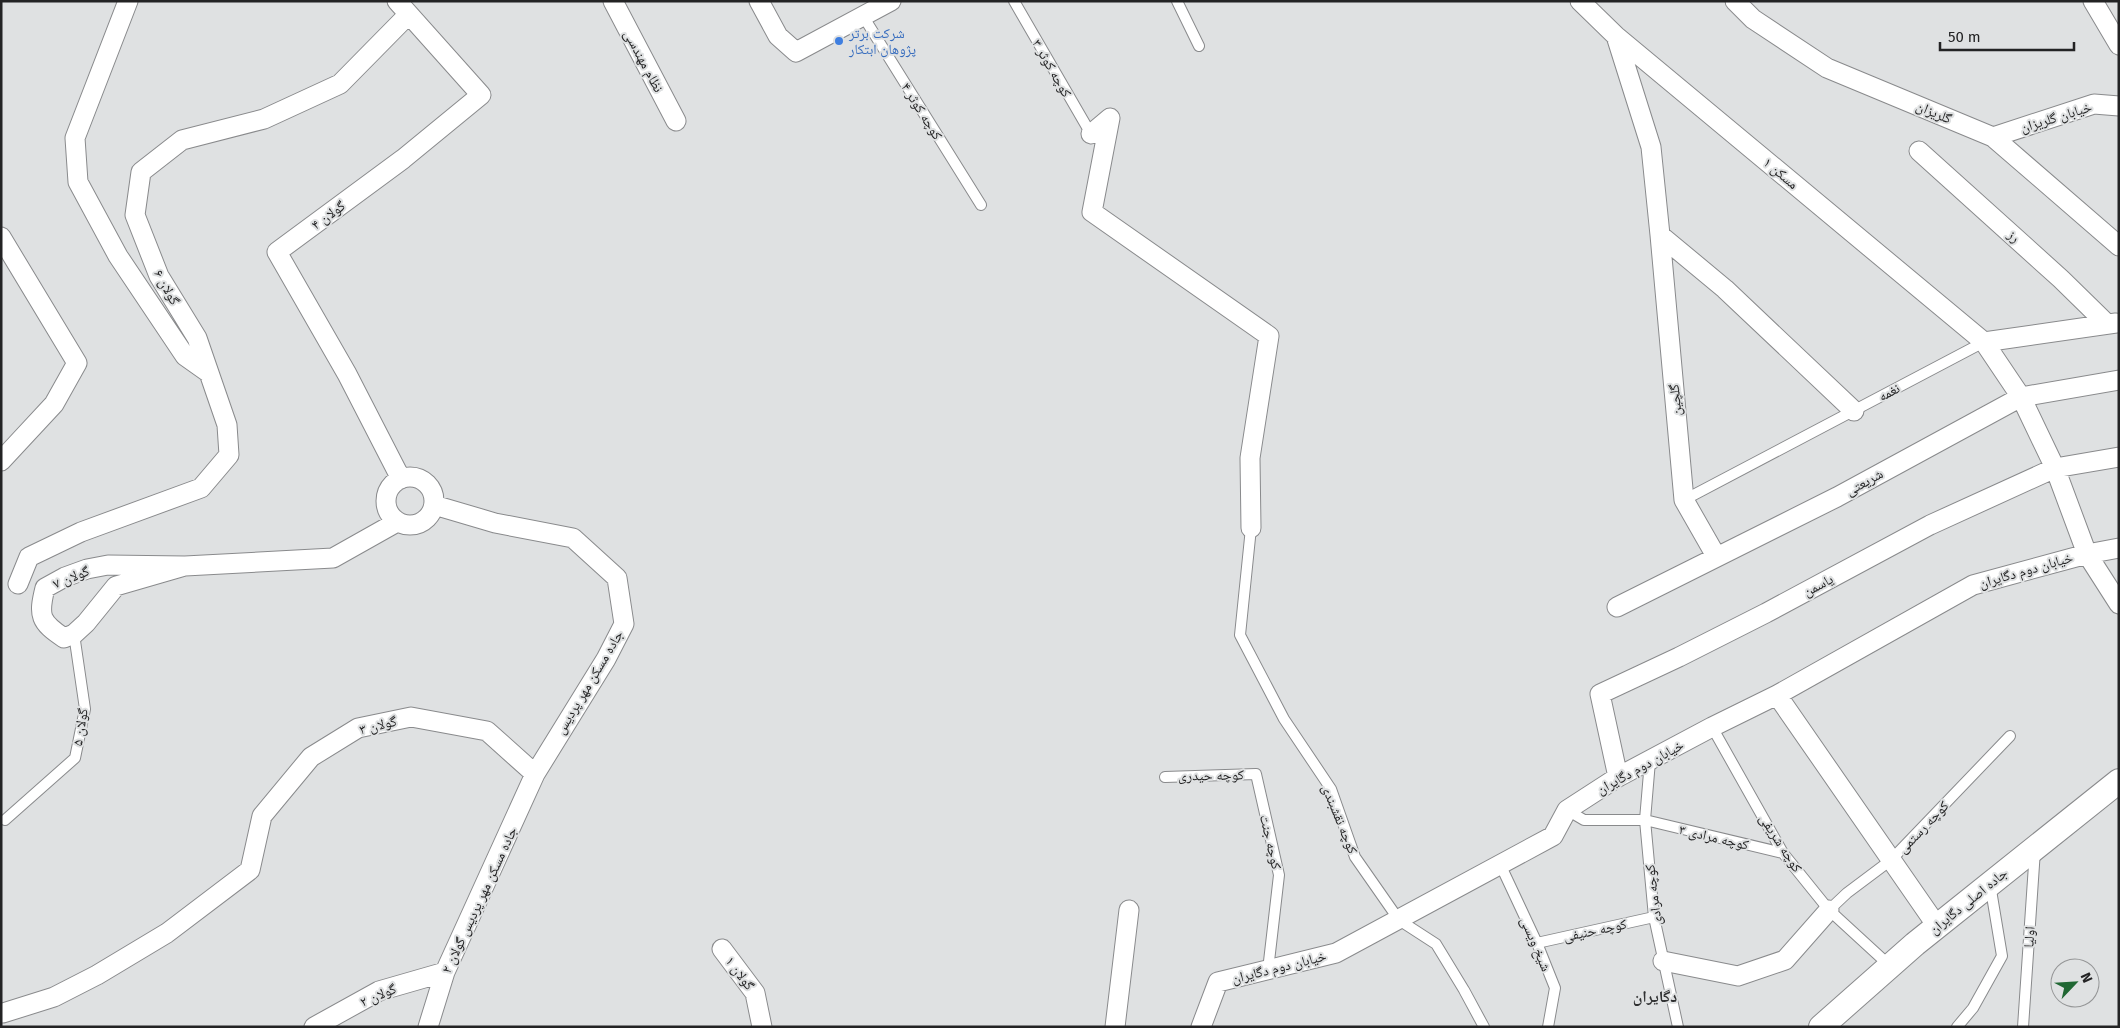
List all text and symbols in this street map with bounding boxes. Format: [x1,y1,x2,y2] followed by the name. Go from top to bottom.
[1940,20,2074,52] scale bar
[848,25,916,58] place label: شرکت برتر پژوهان ابتکار
[619,27,667,96] street label: نظام مهندسی
[1948,28,1981,46] text: 50 m
[833,35,845,47] marker: شرکت برتر پژوهان ابتکار
[1028,36,1075,100] street label: کوچه کوثر ۳
[897,80,946,143] street label: کوچه کوثر ۴
[1914,97,1954,128] street label: گلریزان
[2018,99,2094,136] street label: خیابان گلریزان
[1760,154,1802,193] street label: مسکن ۱
[308,197,349,233] street label: گولان ۴
[2003,226,2023,246] street label: رز
[150,267,183,308] street label: گولان ۶
[1876,380,1903,405] street label: نغمه
[1666,383,1685,417] street label: گلچین
[1843,465,1886,500] street label: شریعتی
[1977,549,2075,593] street label: خیابان دوم دگایران
[50,562,92,592] street label: گولان ۷
[1800,570,1836,600] street label: یاسمن
[552,627,627,737] street label: جاده مسکن مهر پردیس
[69,707,92,747] street label: گولان ۵
[358,713,399,738] street label: گولان ۳
[1594,736,1687,799] street label: خیابان دوم دگایران
[1178,766,1244,785] street label: کوچه حیدری
[1318,782,1361,857] street label: کوچه نقشبندی
[1894,797,1953,857] street label: کوچه رستمی
[1755,811,1806,876] street label: کوچه شریفی
[1256,813,1285,871] street label: کوچه جنت
[1677,821,1751,854] street label: کوچه مرادی ۳
[438,824,521,976] street label: جاده مسکن مهر پردیس گولان ۲
[1641,863,1666,926] street label: کوچه مرادی
[1926,865,2011,938] street label: جاده اصلی دگایران
[1516,914,1555,974] street label: شیخ ویسی
[1562,915,1629,945] street label: کوچه حنیفی
[2020,926,2039,948] street label: اولیا
[1230,948,1328,988] street label: خیابان دوم دگایران
[721,953,758,994] street label: گولان ۱
[2050,958,2100,1008] north arrow
[2077,970,2096,986] text: N
[357,980,399,1011] street label: گولان ۲
[1633,987,1677,1006] district label: دگایران

